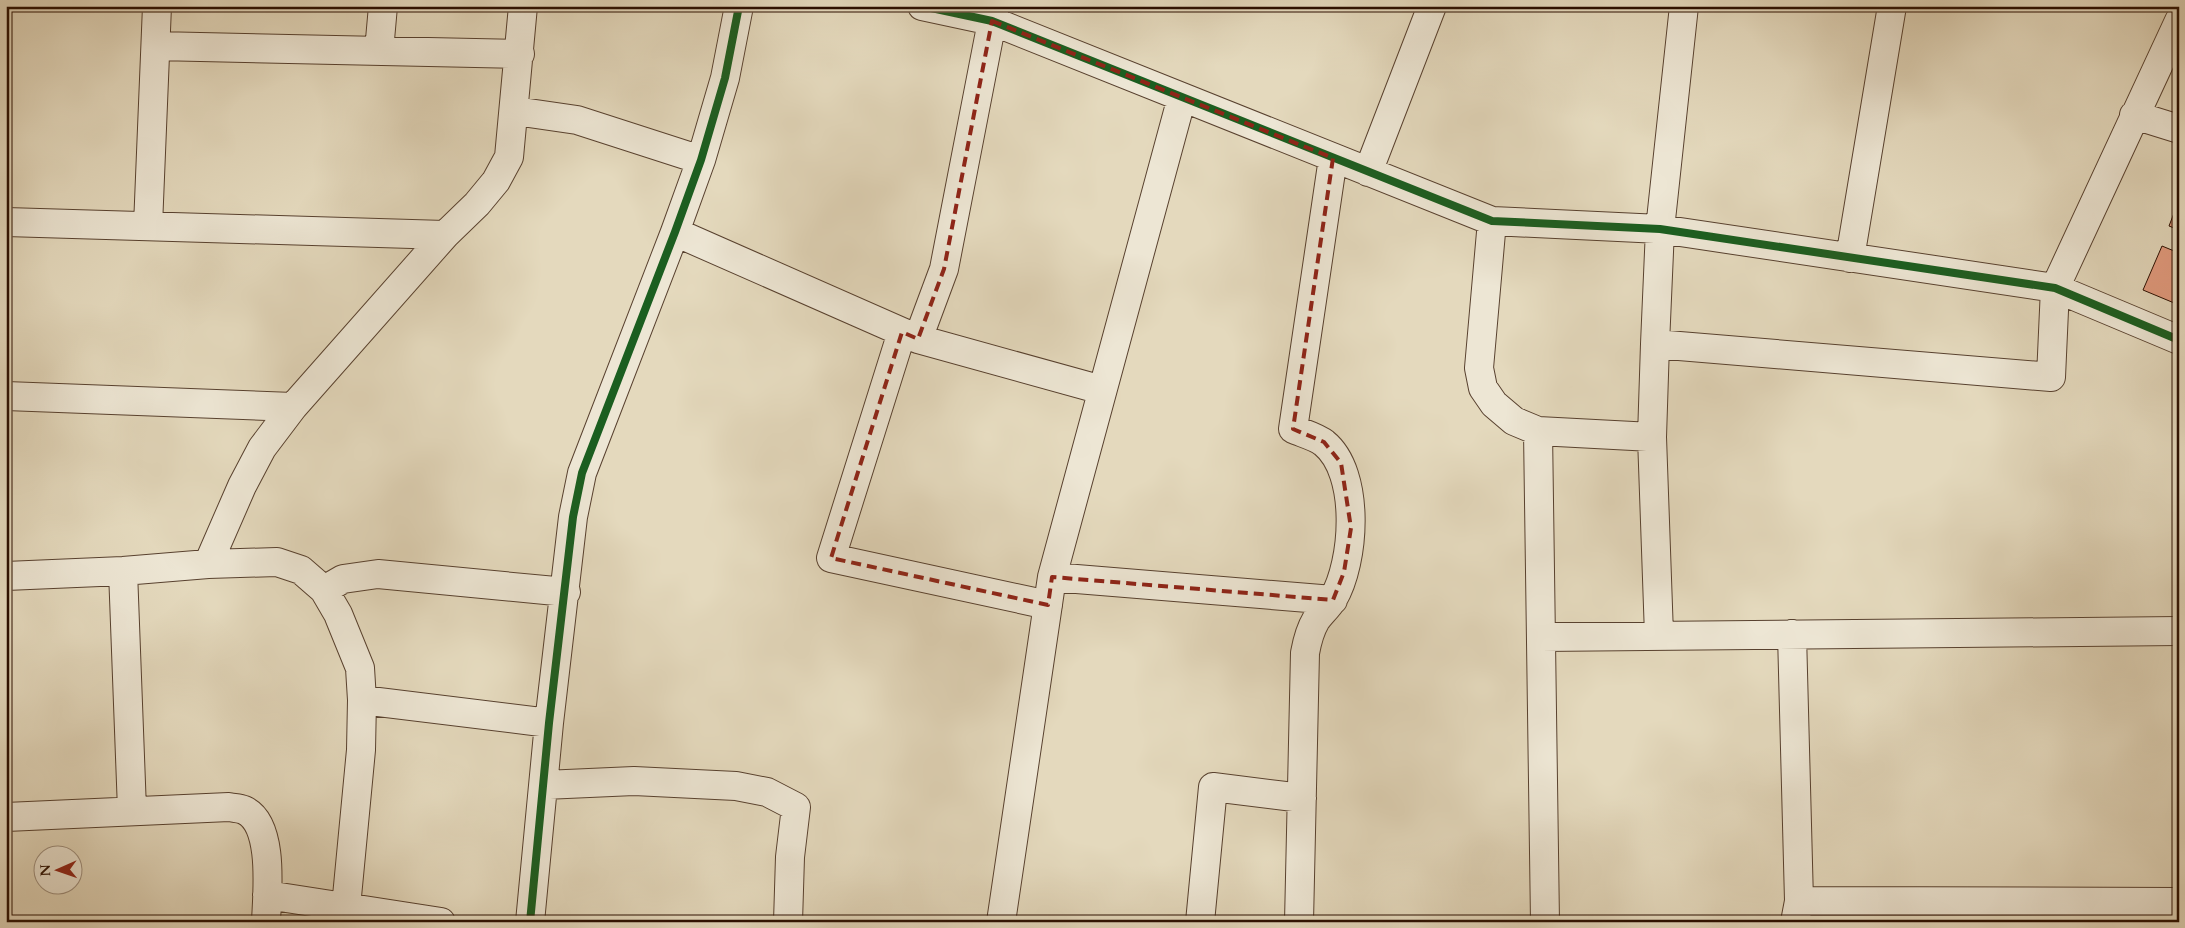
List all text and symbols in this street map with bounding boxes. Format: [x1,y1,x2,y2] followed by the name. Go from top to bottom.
[32,846,82,896] north arrow
[36,864,55,877] text: N

